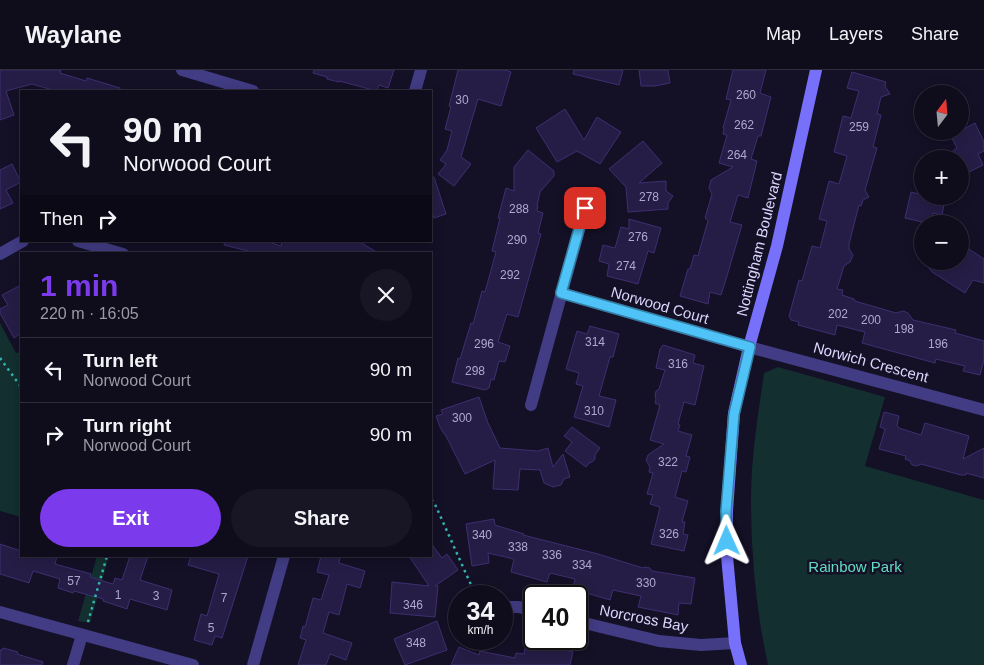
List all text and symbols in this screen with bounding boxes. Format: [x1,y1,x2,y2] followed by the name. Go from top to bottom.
[25,21,121,48] text: Waylane
[766,24,801,44] text: Map
[829,24,883,44] text: Layers
[911,24,959,44] text: Share
[914,85,969,140] north arrow
[914,85,969,270] map controls
[736,88,756,102] house number: 260
[455,93,469,107] house number: 30
[40,110,105,175] icon: left
[123,110,203,149] text: 90 m
[734,118,754,132] house number: 262
[849,120,869,134] house number: 259
[727,148,747,162] house number: 264
[914,150,969,205] button: +
[123,151,271,176] text: Norwood Court
[733,170,785,318] street label: Nottingham Boulevard
[564,187,606,229] pin
[639,190,659,204] house number: 278
[571,194,599,222] icon: arrive
[509,202,529,216] house number: 288
[93,205,121,233] icon: right
[40,208,83,229] text: Then
[914,215,969,270] button: −
[628,230,648,244] house number: 276
[507,233,527,247] house number: 290
[616,259,636,273] house number: 274
[500,268,520,282] house number: 292
[40,269,118,302] text: 1 min
[360,269,412,321] button: close
[609,283,712,327] street label: Norwood Court
[40,305,139,322] text: 220 m · 16:05
[828,307,848,321] house number: 202
[861,313,881,327] house number: 200
[894,322,914,336] house number: 198
[585,335,605,349] house number: 314
[474,337,494,351] house number: 296
[928,337,948,351] house number: 196
[812,338,931,386] street label: Norwich Crescent
[83,350,158,371] text: Turn left
[40,356,68,384] icon: left
[668,357,688,371] house number: 316
[370,359,412,380] text: 90 m
[465,364,485,378] house number: 298
[83,372,191,389] text: Norwood Court
[584,404,604,418] house number: 310
[452,411,472,425] house number: 300
[83,415,171,436] text: Turn right
[40,421,68,449] icon: right
[370,424,412,445] text: 90 m
[83,437,191,454] text: Norwood Court
[658,455,678,469] house number: 322
[40,489,221,547] button: Exit
[231,489,412,547] button: Share
[700,514,752,566] position arrow
[659,527,679,541] house number: 326
[472,528,492,542] house number: 340
[508,540,528,554] house number: 338
[542,548,562,562] house number: 336
[572,558,592,572] house number: 334
[808,558,902,575] park label: Rainbow Park
[67,574,81,588] house number: 57
[636,576,656,590] house number: 330
[523,585,588,650] speed limit sign: 40
[115,588,122,602] house number: 1
[153,589,160,603] house number: 3
[221,591,228,605] house number: 7
[467,597,494,625] text: 34
[403,598,423,612] house number: 346
[598,601,690,635] street label: Norcross Bay
[208,621,215,635] house number: 5
[467,623,494,637] text: km/h
[406,636,426,650] house number: 348

